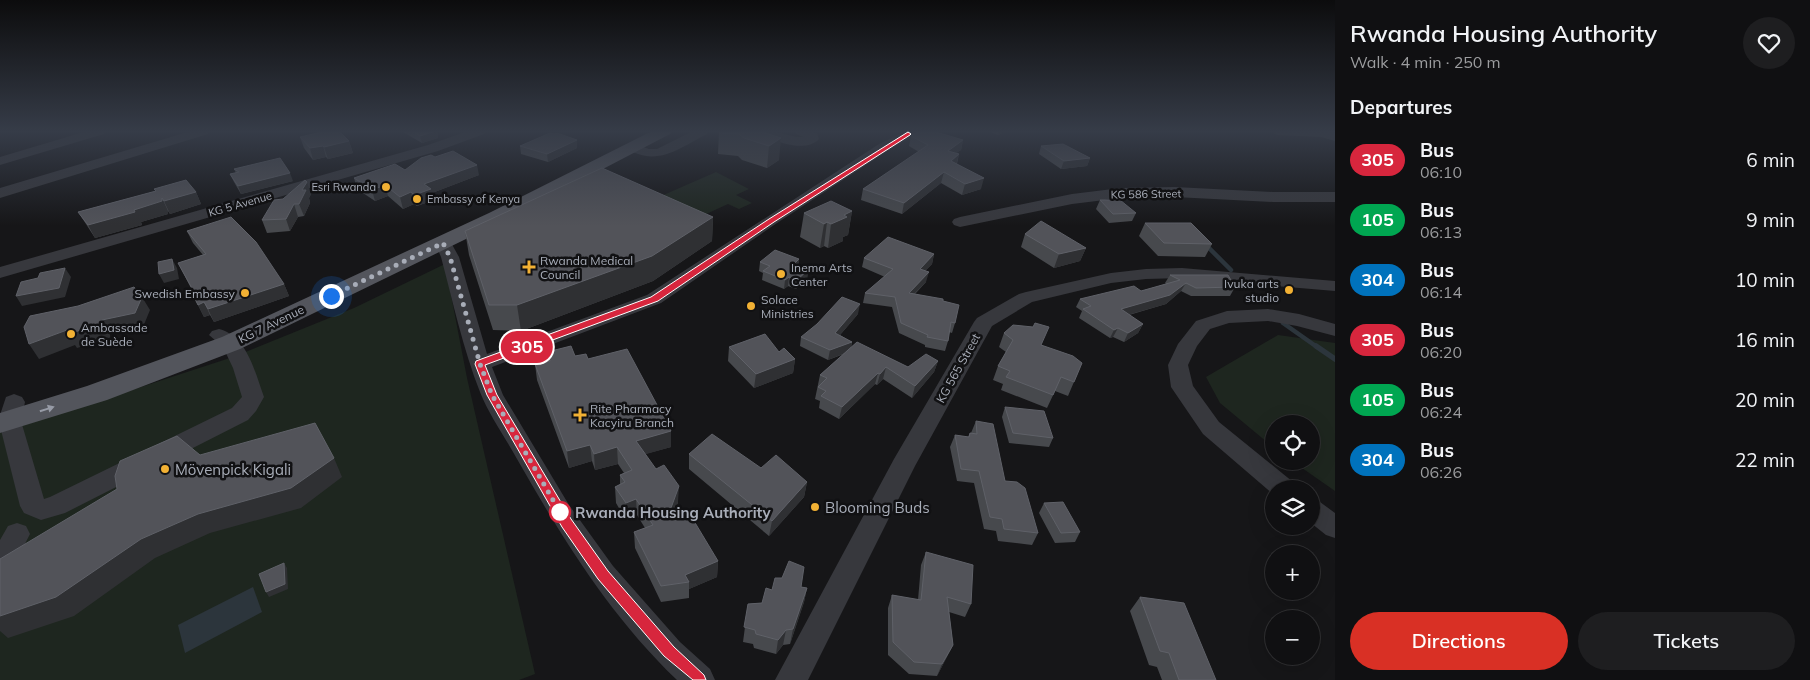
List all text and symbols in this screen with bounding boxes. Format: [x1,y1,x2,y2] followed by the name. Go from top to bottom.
[1743,17,1795,69] button: heart
[1350,18,1657,48] text: Rwanda Housing Authority
[1350,52,1501,72] text: Walk · 4 min · 250 m
[1350,95,1452,119] text: Departures
[1420,138,1454,162] text: Bus
[1361,148,1394,171] text: 305
[1746,148,1795,172] text: 6 min
[1420,162,1462,182] text: 06:10
[311,180,376,194] place label: Esri Rwanda
[380,181,392,193] marker: Esri Rwanda
[1111,186,1182,202] street label: KG 586 Street
[207,188,273,220] street label: KG 5 Avenue
[427,192,520,206] place label: Embassy of Kenya
[411,193,423,205] marker: Embassy of Kenya
[1420,198,1454,222] text: Bus
[1361,208,1394,231] text: 105
[1746,208,1795,232] text: 9 min
[1420,222,1462,242] text: 06:13
[540,253,633,282] place label: Rwanda Medical Council
[1420,258,1454,282] text: Bus
[522,260,536,274] marker: Rwanda Medical Council
[791,260,852,289] place label: Inema Arts Center
[775,268,787,280] marker: Inema Arts Center
[1361,268,1394,291] text: 304
[1735,268,1795,292] text: 10 min
[1224,276,1279,305] place label: Ivuka arts studio
[1420,282,1462,302] text: 06:14
[319,284,344,309] your location
[1283,284,1295,296] marker: Ivuka arts studio
[134,286,236,301] place label: Swedish Embassy
[239,287,251,299] marker: Swedish Embassy
[761,292,814,321] place label: Solace Ministries
[745,300,757,312] marker: Solace Ministries
[236,302,306,346] street label: KG 7 Avenue
[1420,318,1454,342] text: Bus
[81,320,148,349] place label: Ambassade de Suède
[65,328,77,340] marker: Ambassade de Suède
[1361,328,1394,351] text: 305
[1735,328,1795,352] text: 16 min
[498,331,556,363] line badge: 305
[933,331,983,405] street label: KG 565 Street
[511,335,543,358] text: 305
[1420,342,1462,362] text: 06:20
[1420,378,1454,402] text: Bus
[1361,388,1394,411] text: 105
[1735,388,1795,412] text: 20 min
[590,401,674,430] place label: Rite Pharmacy Kacyiru Branch
[1420,402,1462,422] text: 06:24
[39,405,54,412] one-way arrow
[574,409,586,421] marker: Rite Pharmacy Kacyiru Branch
[1265,415,1320,665] map controls
[1265,415,1320,470] button: locate
[1420,438,1454,462] text: Bus
[1361,448,1394,471] text: 304
[1735,448,1795,472] text: 22 min
[175,460,291,479] place label: Mövenpick Kigali
[1420,462,1462,482] text: 06:26
[159,463,171,475] marker: Mövenpick Kigali
[1265,480,1320,535] button: layers
[825,498,930,517] place label: Blooming Buds
[549,501,571,523] marker: Rwanda Housing Authority
[809,501,821,513] marker: Blooming Buds
[575,503,771,522] place label: Rwanda Housing Authority
[1265,545,1320,600] button: +
[1265,610,1320,665] button: −
[1350,612,1568,670] button: Directions
[1578,612,1795,670] button: Tickets

